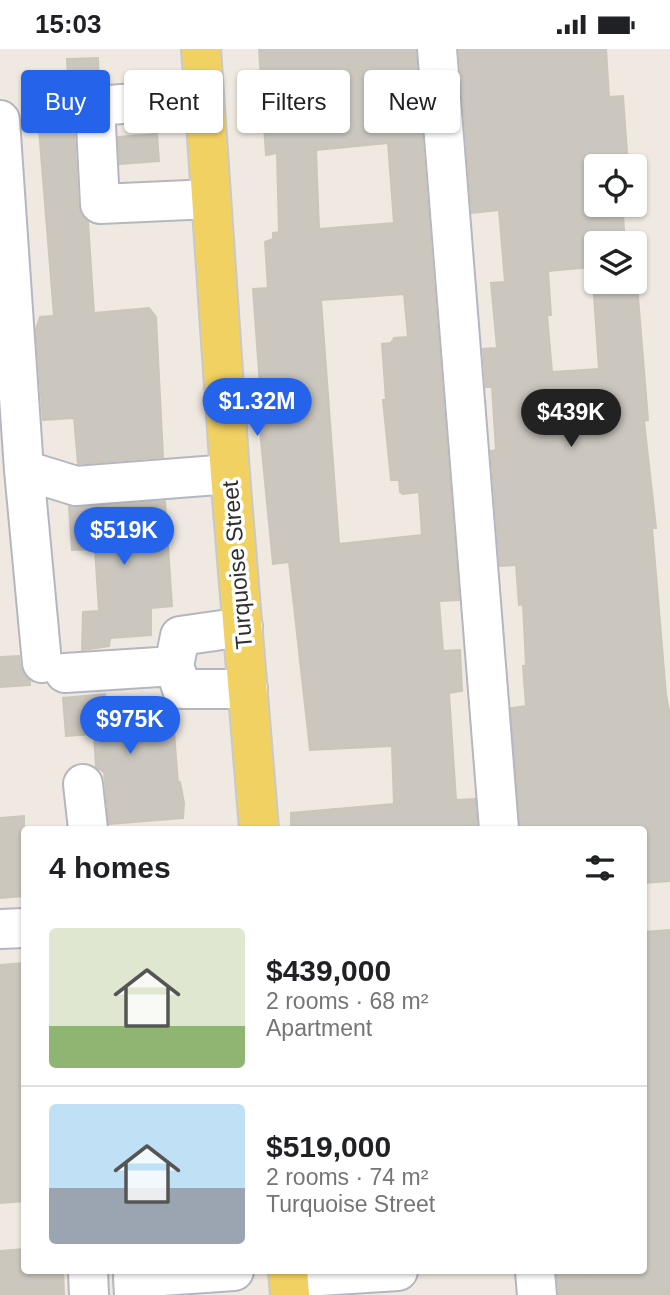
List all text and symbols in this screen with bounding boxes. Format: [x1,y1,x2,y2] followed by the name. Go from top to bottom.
[35,9,102,39] text: 15:03
[21,70,110,133] chip: Buy
[124,70,223,133] chip: Rent
[237,70,350,133] chip: Filters
[364,70,460,133] chip: New
[584,154,647,294] map controls
[584,154,647,217] button: locate
[584,231,647,294] button: layers
[200,379,314,438] pin: $1.32M
[219,388,295,414] text: $1.32M
[522,389,620,449] pin: $439K
[537,399,605,425] text: $439K
[217,479,257,650] street label: Turquoise Street
[75,507,173,567] pin: $519K
[90,517,158,543] text: $519K
[81,697,179,756] pin: $975K
[96,706,164,732] text: $975K
[581,849,619,887] icon: filters
[49,851,171,884] text: 4 homes
[266,954,391,987] text: $439,000
[105,956,189,1040] icon: home
[266,988,428,1014] text: 2 rooms · 68 m²
[266,1015,372,1041] text: Apartment
[266,1130,391,1163] text: $519,000
[105,1132,189,1216] icon: home
[266,1164,428,1190] text: 2 rooms · 74 m²
[266,1191,435,1217] text: Turquoise Street

